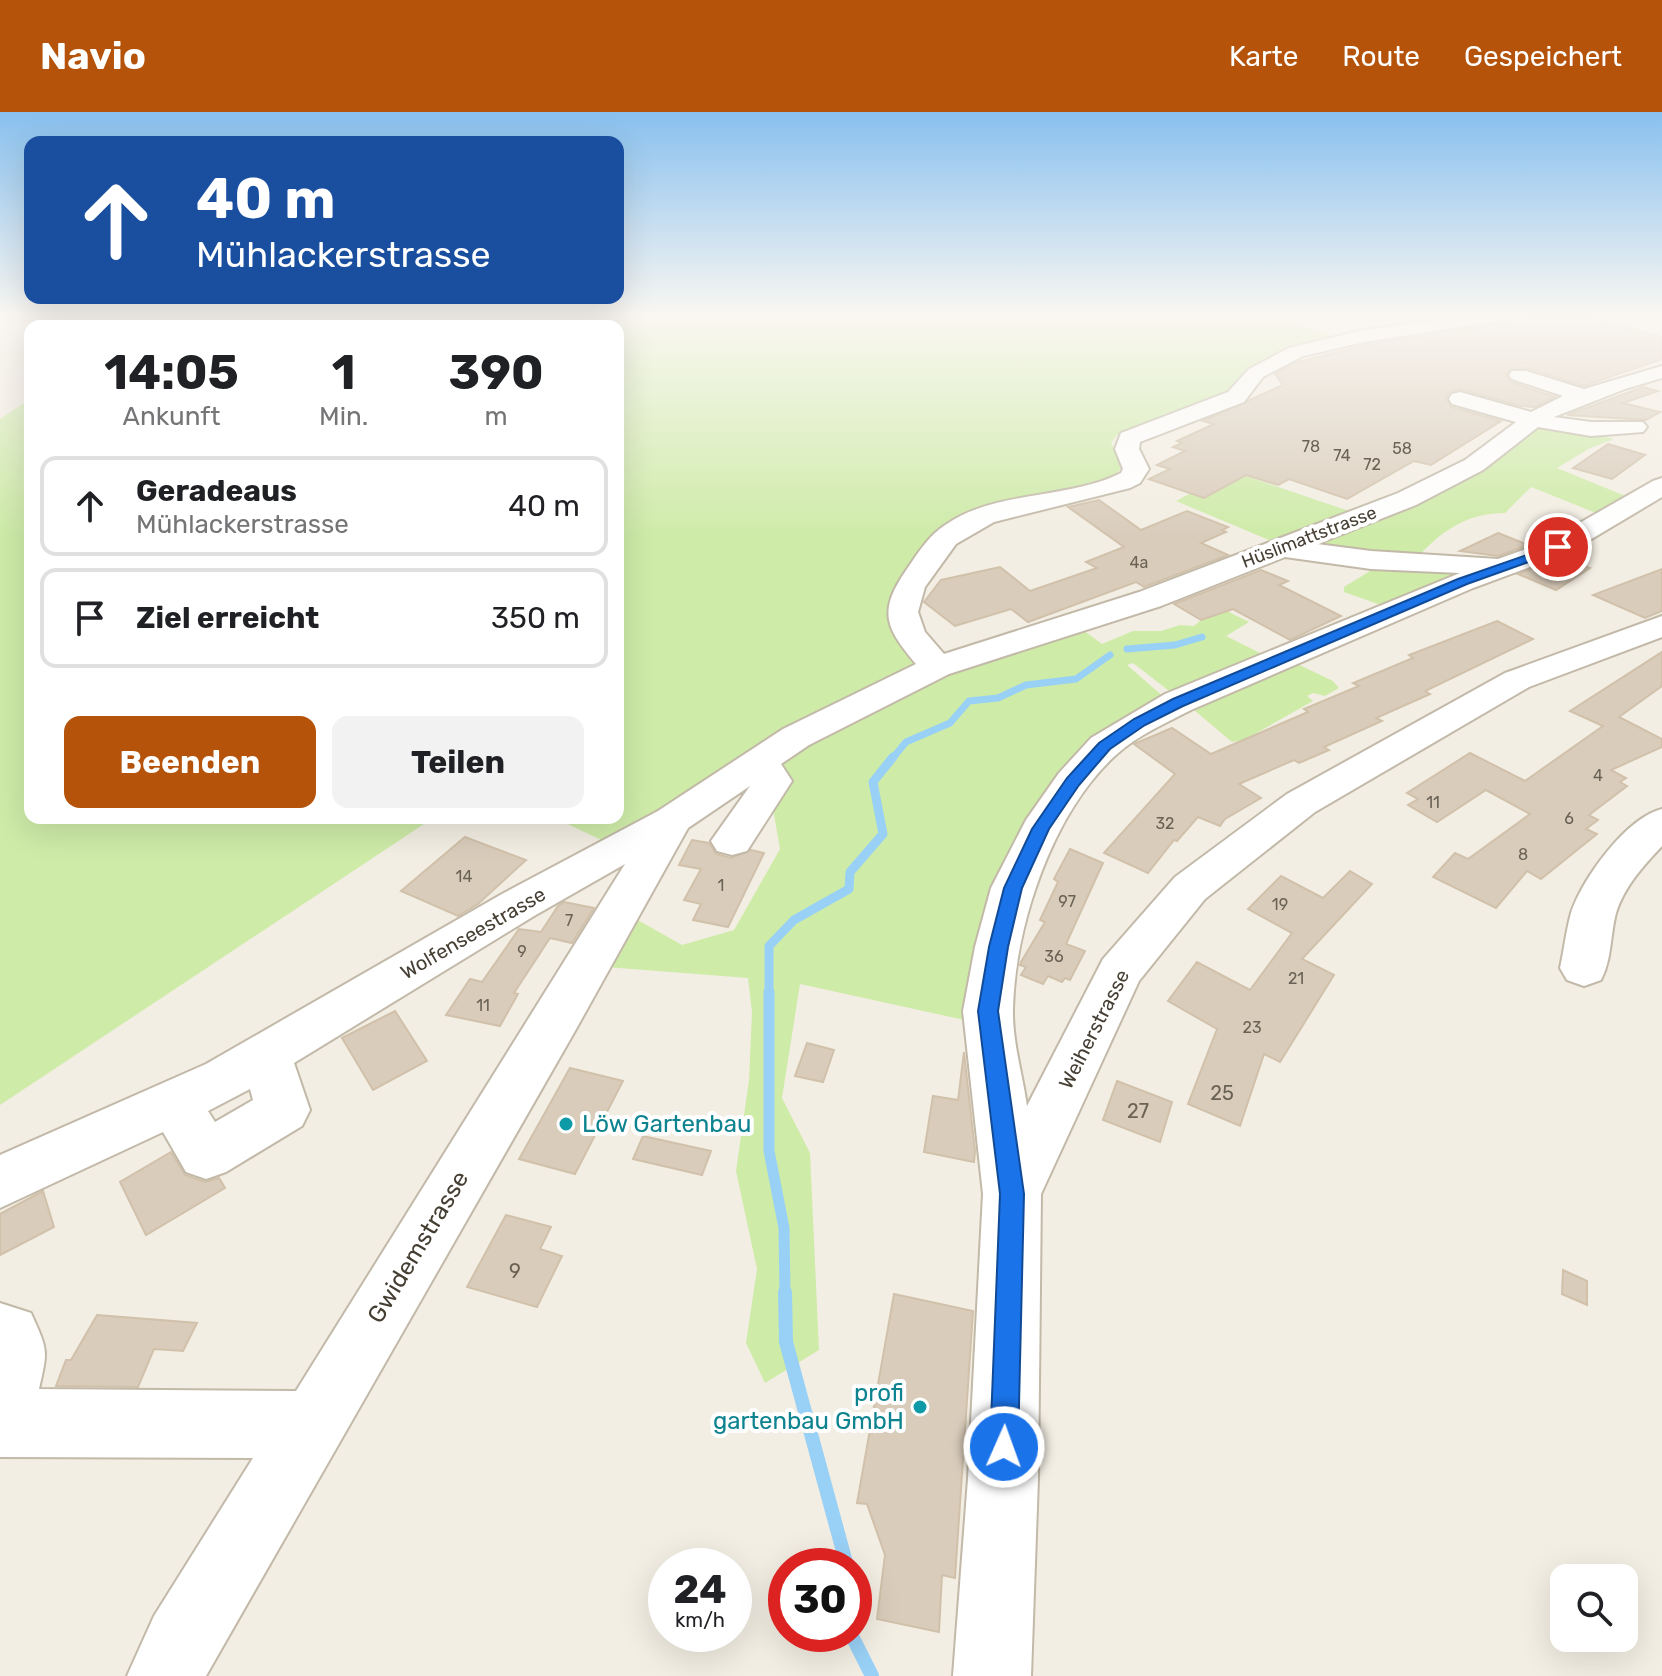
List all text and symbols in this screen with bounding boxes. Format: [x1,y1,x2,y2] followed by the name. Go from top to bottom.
[40,33,146,79] text: Navio
[1229,40,1298,73] text: Karte
[1342,40,1420,73] text: Route
[1464,40,1622,73] text: Gespeichert
[196,166,336,232] text: 40 m
[64,168,168,272] icon: ahead
[196,233,491,276] text: Mühlackerstrasse
[104,344,239,401] text: 14:05
[332,344,356,401] text: 1
[449,344,544,401] text: 390
[123,401,220,432] text: Ankunft
[319,401,368,432] text: Min.
[485,401,508,432] text: m
[1302,437,1320,456] house number: 78
[1392,439,1412,458] house number: 58
[1333,446,1351,465] house number: 74
[1363,455,1381,474] house number: 72
[136,473,297,509] text: Geradeaus
[68,484,112,528] icon: ahead
[508,488,580,524] text: 40 m
[1238,501,1380,573] street label: Hüslimattstrasse
[136,509,349,540] text: Mühlackerstrasse
[1524,513,1592,581] pin
[1536,525,1580,569] icon: arrive
[1130,553,1148,572] house number: 4a
[68,596,112,640] icon: arrive
[136,600,319,636] text: Ziel erreicht
[491,600,580,636] text: 350 m
[64,716,316,808] button: Beenden
[332,716,584,808] button: Teilen
[1593,766,1603,785] house number: 4
[1426,793,1440,812] house number: 11
[1564,809,1574,828] house number: 6
[1155,814,1175,833] house number: 32
[1518,845,1528,864] house number: 8
[456,867,472,886] house number: 14
[718,876,724,895] house number: 1
[396,882,550,984] street label: Wolfenseestrasse
[1058,892,1076,911] house number: 97
[1272,895,1288,914] house number: 19
[565,911,573,930] house number: 7
[517,942,527,961] house number: 9
[1044,947,1064,966] house number: 36
[1054,965,1134,1093] street label: Weiherstrasse
[1288,969,1304,988] house number: 21
[476,996,490,1015] house number: 11
[1242,1018,1262,1037] house number: 23
[1210,1081,1234,1105] house number: 25
[1127,1099,1149,1123] house number: 27
[582,1110,751,1138] place label: Löw Gartenbau
[557,1115,575,1133] marker: Löw Gartenbau
[362,1166,474,1328] street label: Gwidemstrasse
[509,1259,521,1283] house number: 9
[713,1379,904,1435] place label: profi gartenbau GmbH
[911,1398,929,1416] marker: profi gartenbau GmbH
[962,1405,1046,1489] position arrow
[768,1548,872,1652] speed limit sign: 30
[1550,1564,1638,1652] map controls
[1550,1564,1638,1652] button: search
[673,1566,727,1613] text: 24
[675,1608,725,1632] text: km/h

